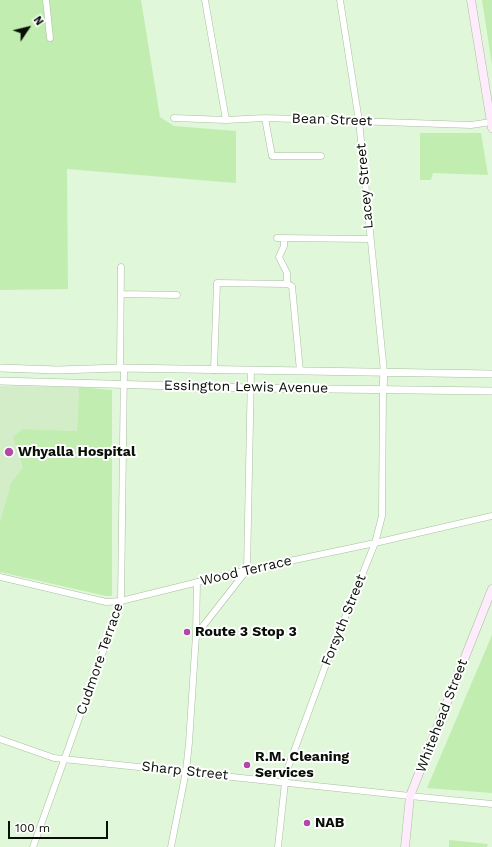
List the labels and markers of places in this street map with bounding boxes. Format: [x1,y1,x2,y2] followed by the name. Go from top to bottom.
[18,444,136,460] place label: Whyalla Hospital
[3,446,15,458] marker: Whyalla Hospital
[195,624,297,640] place label: Route 3 Stop 3
[182,627,192,637] marker: Route 3 Stop 3
[255,749,349,782] place label: R.M. Cleaning Services
[242,760,252,770] marker: R.M. Cleaning Services
[315,815,344,831] place label: NAB
[302,818,312,828] marker: NAB

